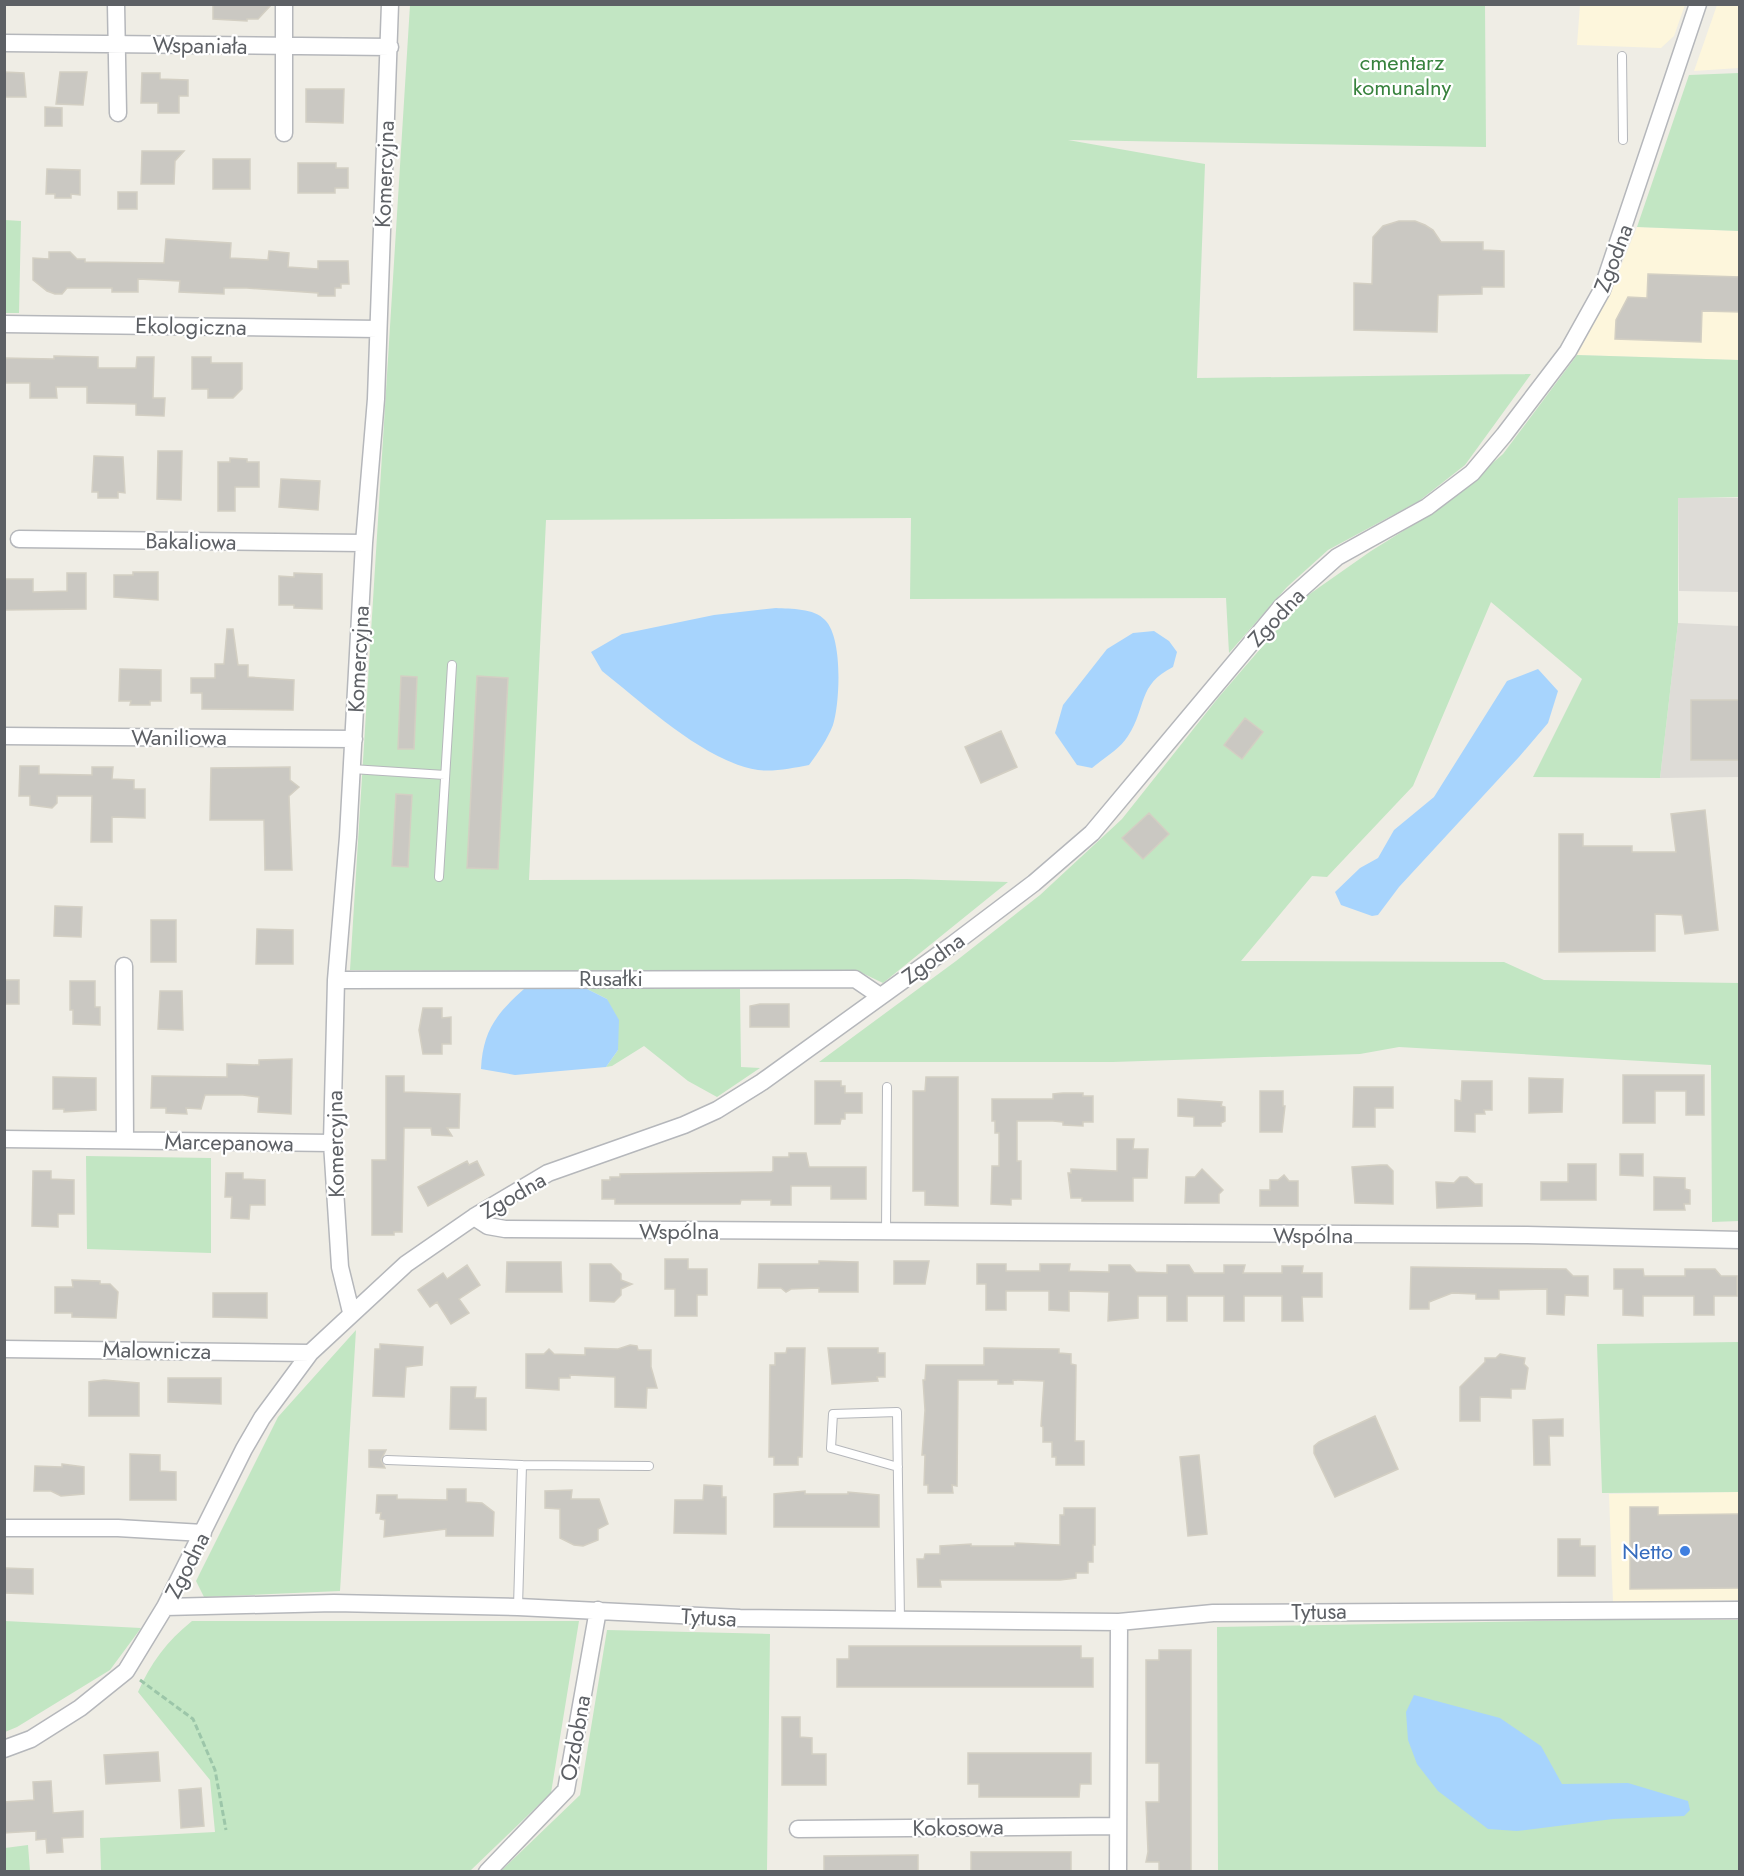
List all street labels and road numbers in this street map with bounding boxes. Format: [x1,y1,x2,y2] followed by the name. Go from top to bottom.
[152,28,248,62] street label: Wspaniała
[366,120,402,228] street label: Komercyjna
[1585,219,1641,297] street label: Zgodna
[135,309,247,343] street label: Ekologiczna
[145,524,237,558] street label: Bakaliowa
[1240,580,1312,654] street label: Zgodna
[339,605,377,713] street label: Komercyjna
[131,721,227,753] street label: Waniliowa
[895,924,971,992] street label: Zgodna
[579,962,643,994] street label: Rusałki
[318,1090,352,1198] street label: Komercyjna
[164,1125,294,1159] street label: Marcepanowa
[474,1164,552,1226] street label: Zgodna
[639,1215,719,1247] street label: Wspólna
[1273,1219,1353,1251] street label: Wspólna
[102,1333,212,1367] street label: Malownicza
[157,1526,217,1604] street label: Zgodna
[1291,1595,1347,1627] street label: Tytusa
[680,1600,738,1634] street label: Tytusa
[552,1693,598,1783] street label: Ozdobna
[912,1810,1004,1844] street label: Kokosowa

